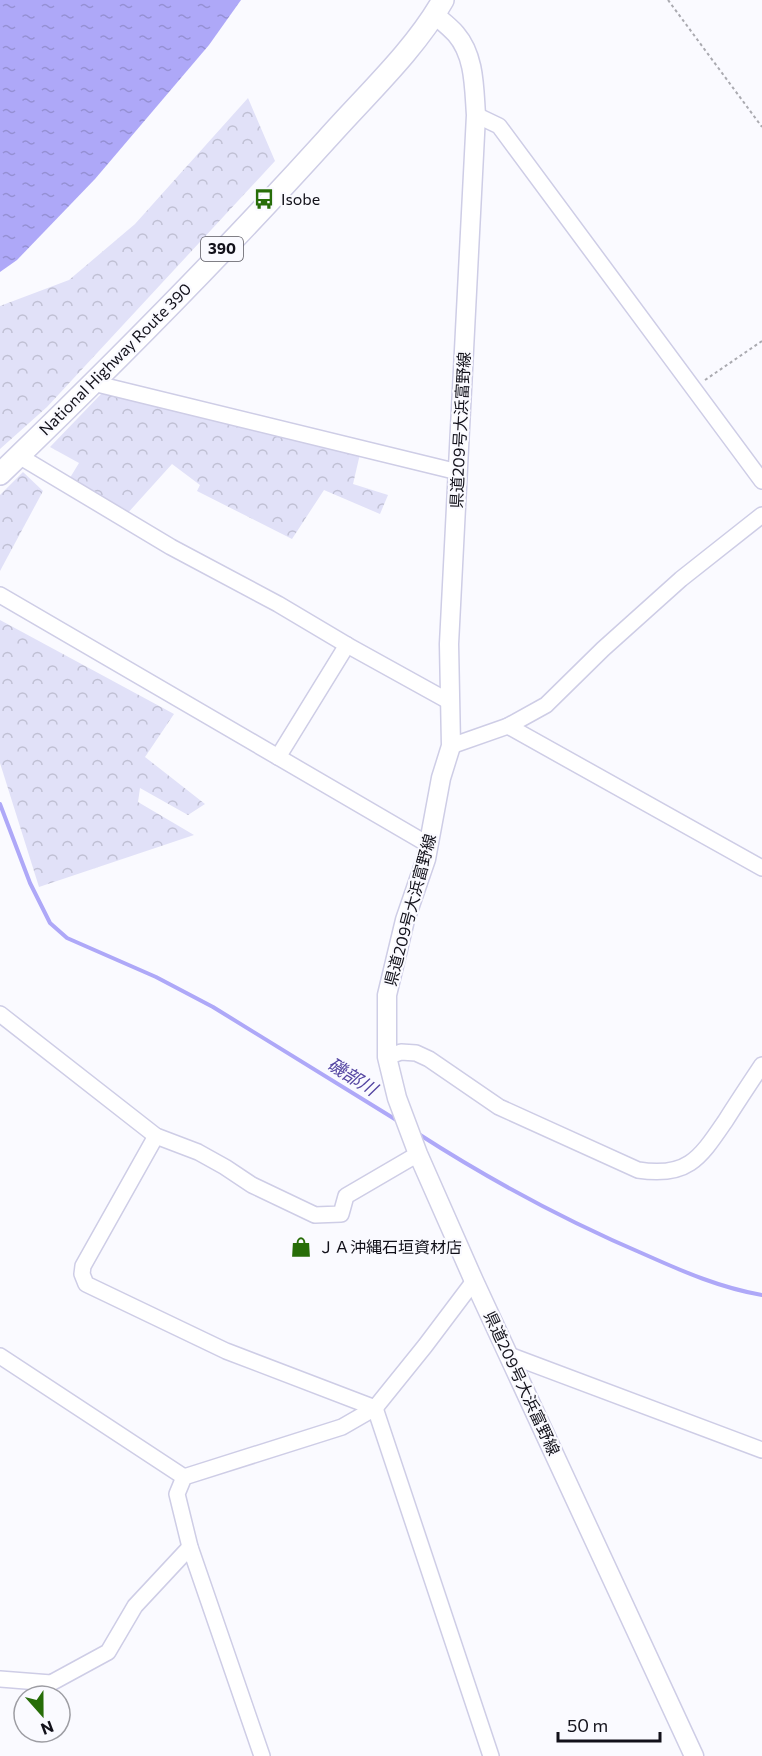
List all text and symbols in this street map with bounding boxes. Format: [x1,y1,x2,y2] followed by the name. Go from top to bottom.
[252,187,276,211] bus stop icon: Isobe
[281,189,320,208] place label: Isobe
[201,237,243,261] road number: 390
[35,279,195,439] street label: National Highway Route 390
[446,351,473,509] street label: 県道209号大浜富野線
[380,832,439,988] street label: 県道209号大浜富野線
[324,1053,383,1101] water label: 磯部川
[289,1235,313,1259] shop icon: ＪＡ沖縄石垣資材店
[318,1237,462,1256] place label: ＪＡ沖縄石垣資材店
[481,1308,564,1458] street label: 県道209号大浜富野線
[12,1684,72,1744] north arrow
[558,1705,660,1743] scale bar
[567,1714,608,1736] text: 50 m
[39,1717,57,1739] text: N

